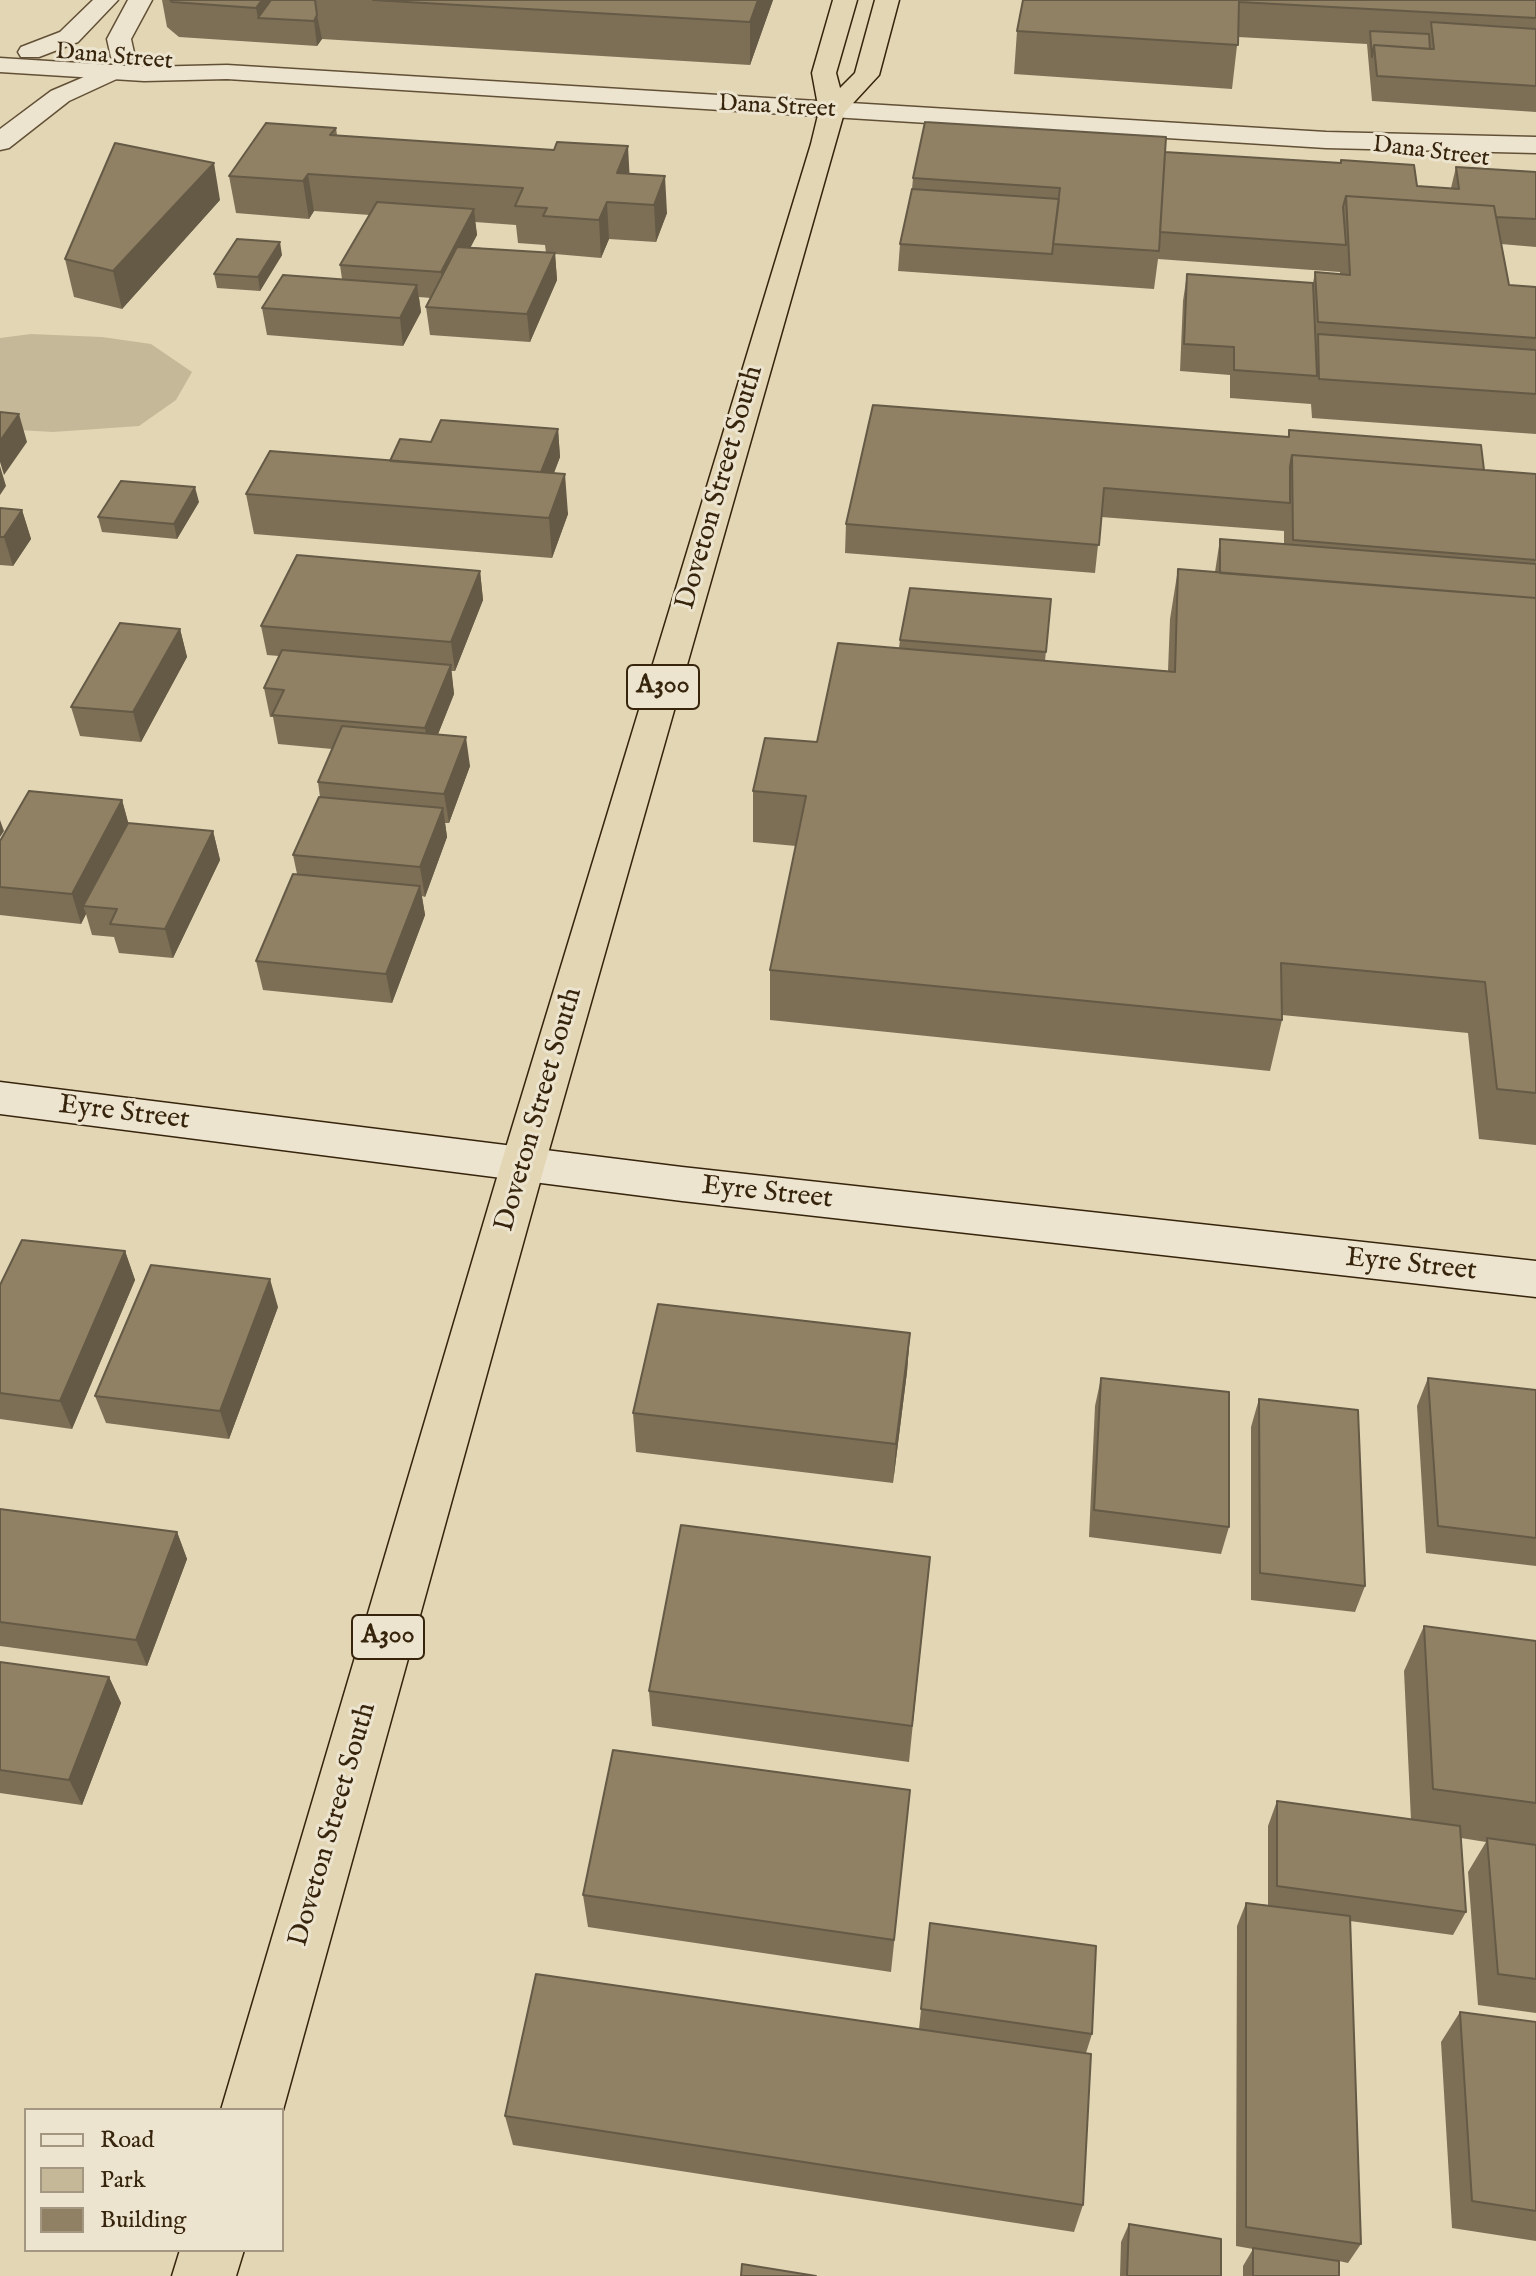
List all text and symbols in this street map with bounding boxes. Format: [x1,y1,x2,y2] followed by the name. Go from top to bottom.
[54,39,174,77] street label: Dana Street
[717,91,837,125] street label: Dana Street
[1371,132,1491,174] street label: Dana Street
[670,362,772,614] street label: Doveton Street South
[627,665,699,709] road number: A300
[489,984,591,1236] street label: Doveton Street South
[57,1089,191,1139] street label: Eyre Street
[700,1170,834,1218] street label: Eyre Street
[1344,1242,1478,1290] street label: Eyre Street
[352,1615,424,1659] road number: A300
[283,1699,385,1951] street label: Doveton Street South
[24,2108,284,2252] legend
[100,2125,154,2156] text: Road
[100,2165,146,2196] text: Park
[100,2205,186,2236] text: Building

